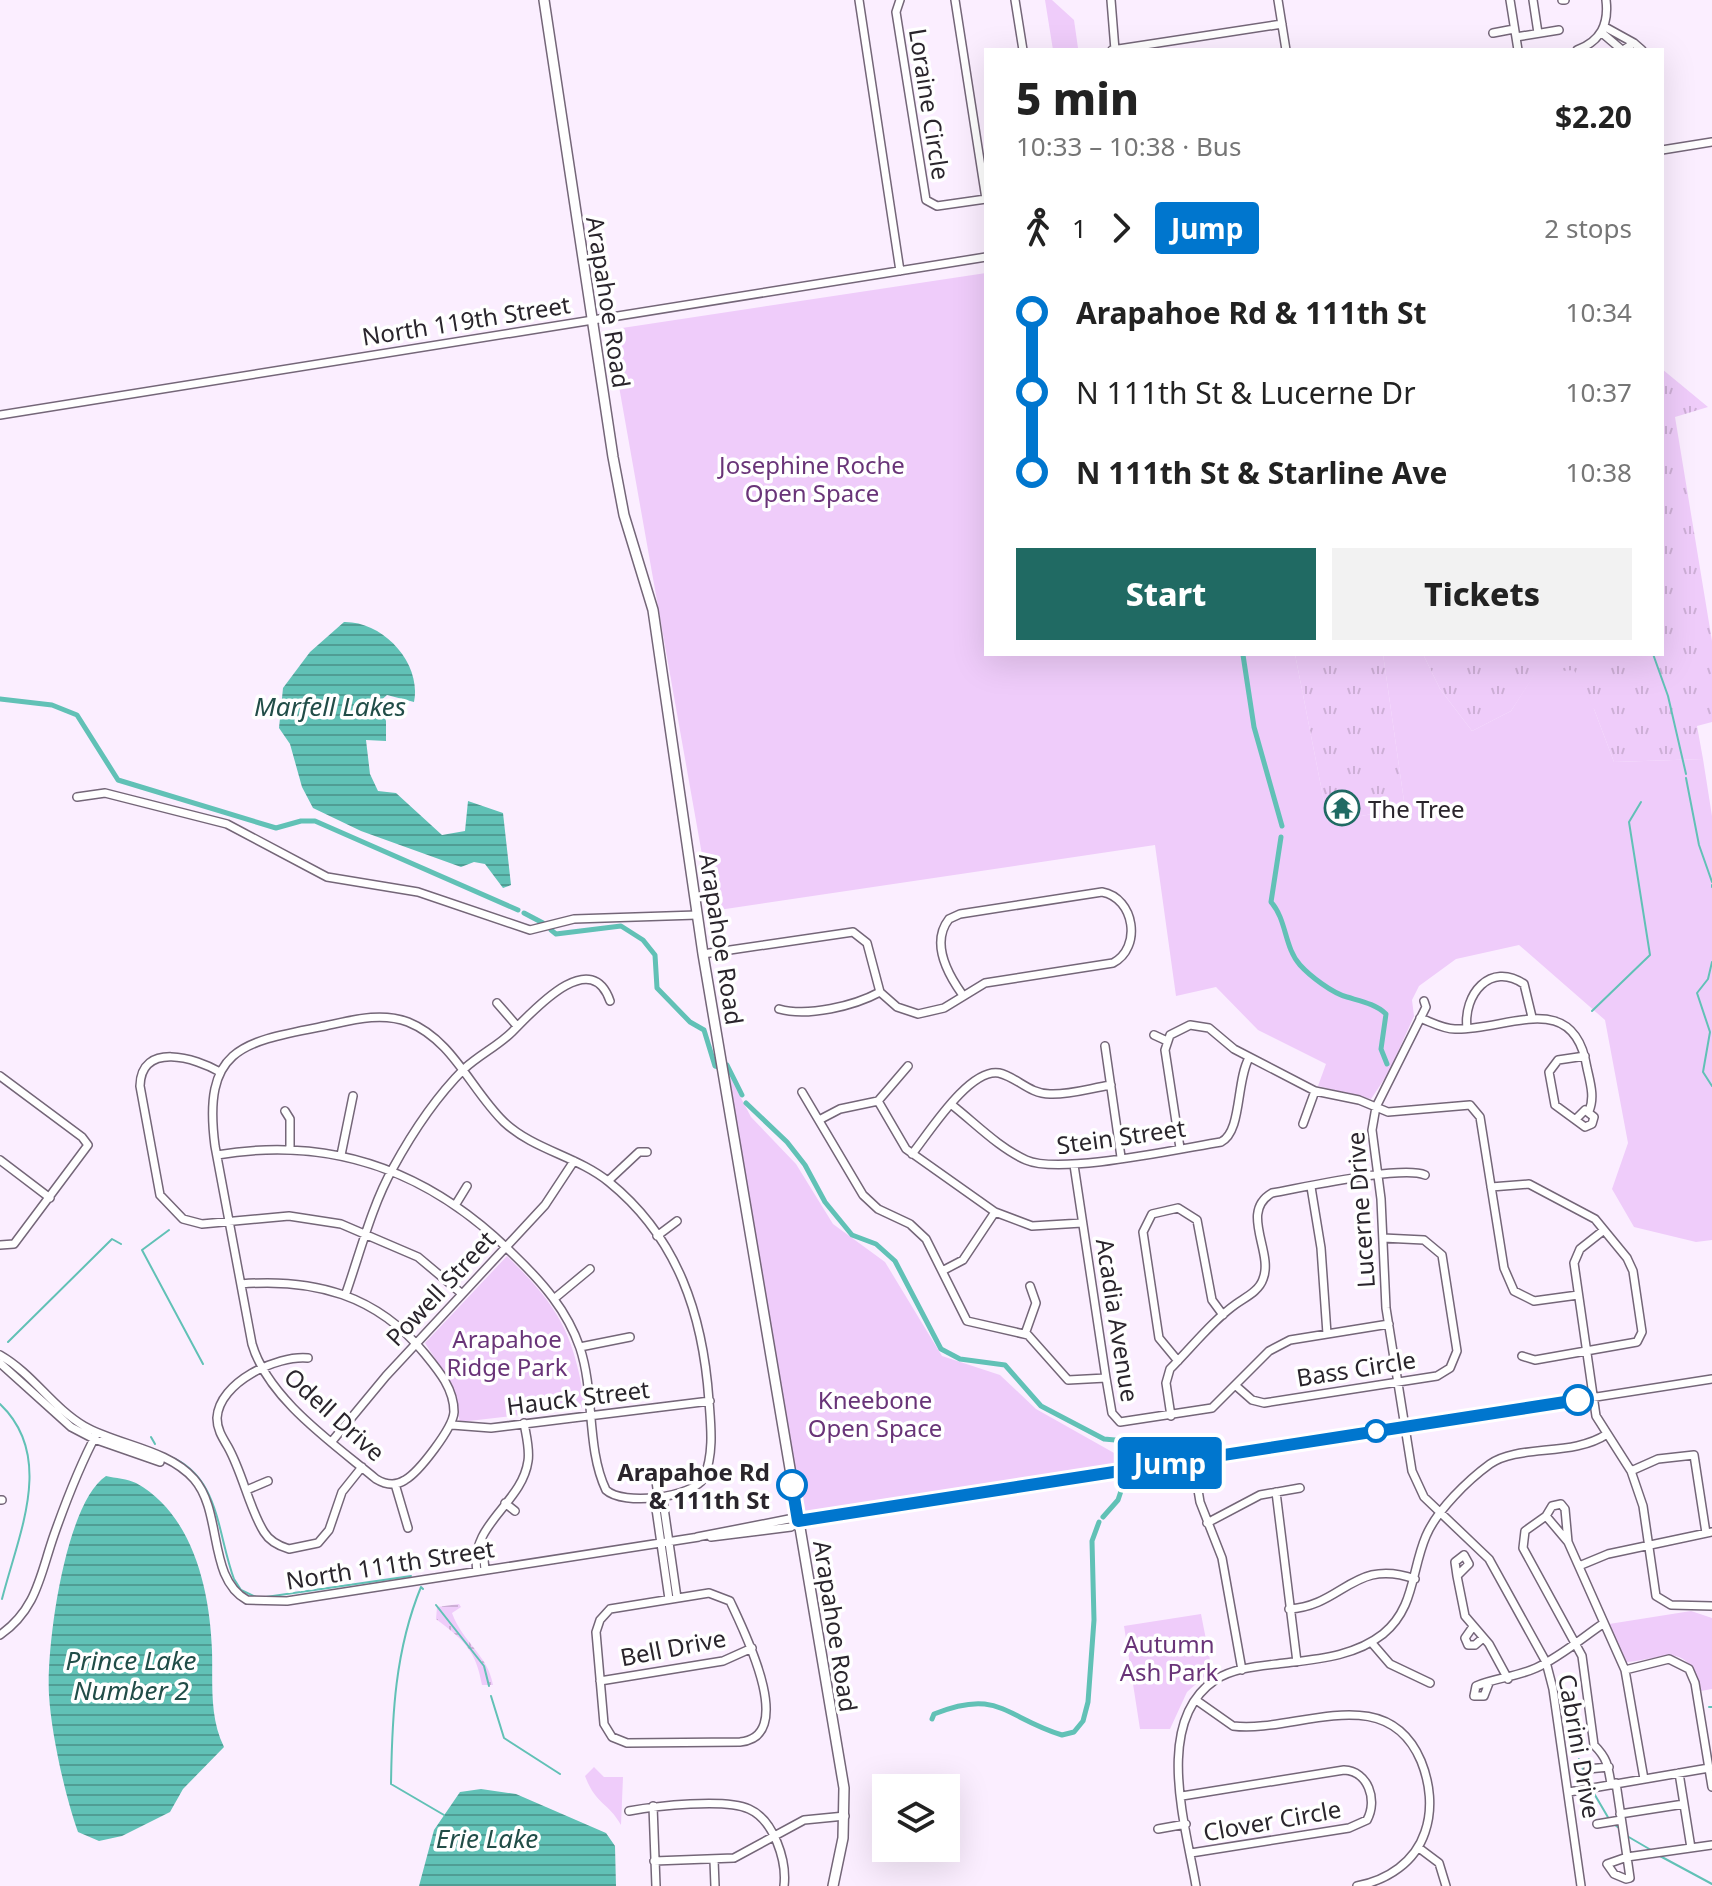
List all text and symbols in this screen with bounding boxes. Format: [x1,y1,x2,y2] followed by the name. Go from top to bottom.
[902,26,958,182] street label: Loraine Circle
[1016,68,1139,128] text: 5 min
[1555,96,1632,137] text: $2.20
[1016,128,1241,164] text: 10:33 – 10:38 · Bus
[1016,206,1060,250] icon: walk
[1099,206,1143,250] icon: forward
[1171,209,1243,247] text: Jump
[1072,210,1087,246] text: 1
[1544,210,1632,246] text: 2 stops
[579,214,639,390] street label: Arapahoe Road
[360,287,573,353] street label: North 119th Street
[1076,292,1427,333] text: Arapahoe Rd & 111th St
[1566,294,1632,330] text: 10:34
[1076,372,1416,413] text: N 111th St & Lucerne Dr
[1566,374,1632,410] text: 10:37
[717,448,905,509] park label: Josephine Roche Open Space
[1076,452,1448,493] text: N 111th St & Starline Ave
[1566,454,1632,490] text: 10:38
[1016,548,1316,640] button: Start
[1332,548,1632,640] button: Tickets
[254,688,406,724] water label: Marfell Lakes
[1323,789,1361,827] temple icon: The Tree
[1368,792,1465,825] place label: The Tree
[692,851,752,1027] street label: Arapahoe Road
[1055,1111,1188,1161] street label: Stein Street
[1338,1131,1382,1289] street label: Lucerne Drive
[378,1223,502,1353] street label: Powell Street
[1089,1236,1147,1404] street label: Acadia Avenue
[446,1322,568,1383] park label: Arapahoe Ridge Park
[1294,1342,1418,1394] street label: Bass Circle
[278,1360,392,1468] street label: Odell Drive
[505,1372,652,1422] street label: Hauck Street
[808,1383,942,1444] park label: Kneebone Open Space
[1563,1385,1593,1415] unlabelled marker
[1365,1420,1387,1442] unlabelled marker
[1114,1437,1226,1489] line badge: Jump
[1134,1444,1206,1482] text: Jump
[617,1455,770,1516] place label: Arapahoe Rd & 111th St
[777,1470,807,1500] marker: Arapahoe Rd & 111th St
[284,1531,497,1597] street label: North 111th Street
[806,1538,866,1714] street label: Arapahoe Road
[617,1621,729,1673] street label: Bell Drive
[1120,1627,1218,1688] park label: Autumn Ash Park
[66,1642,196,1708] water label: Prince Lake Number 2
[1551,1671,1609,1821] street label: Cabrini Drive
[872,1774,960,1862] map controls
[872,1774,960,1862] button: layers
[1201,1792,1343,1848] street label: Clover Circle
[436,1820,538,1856] water label: Erie Lake

